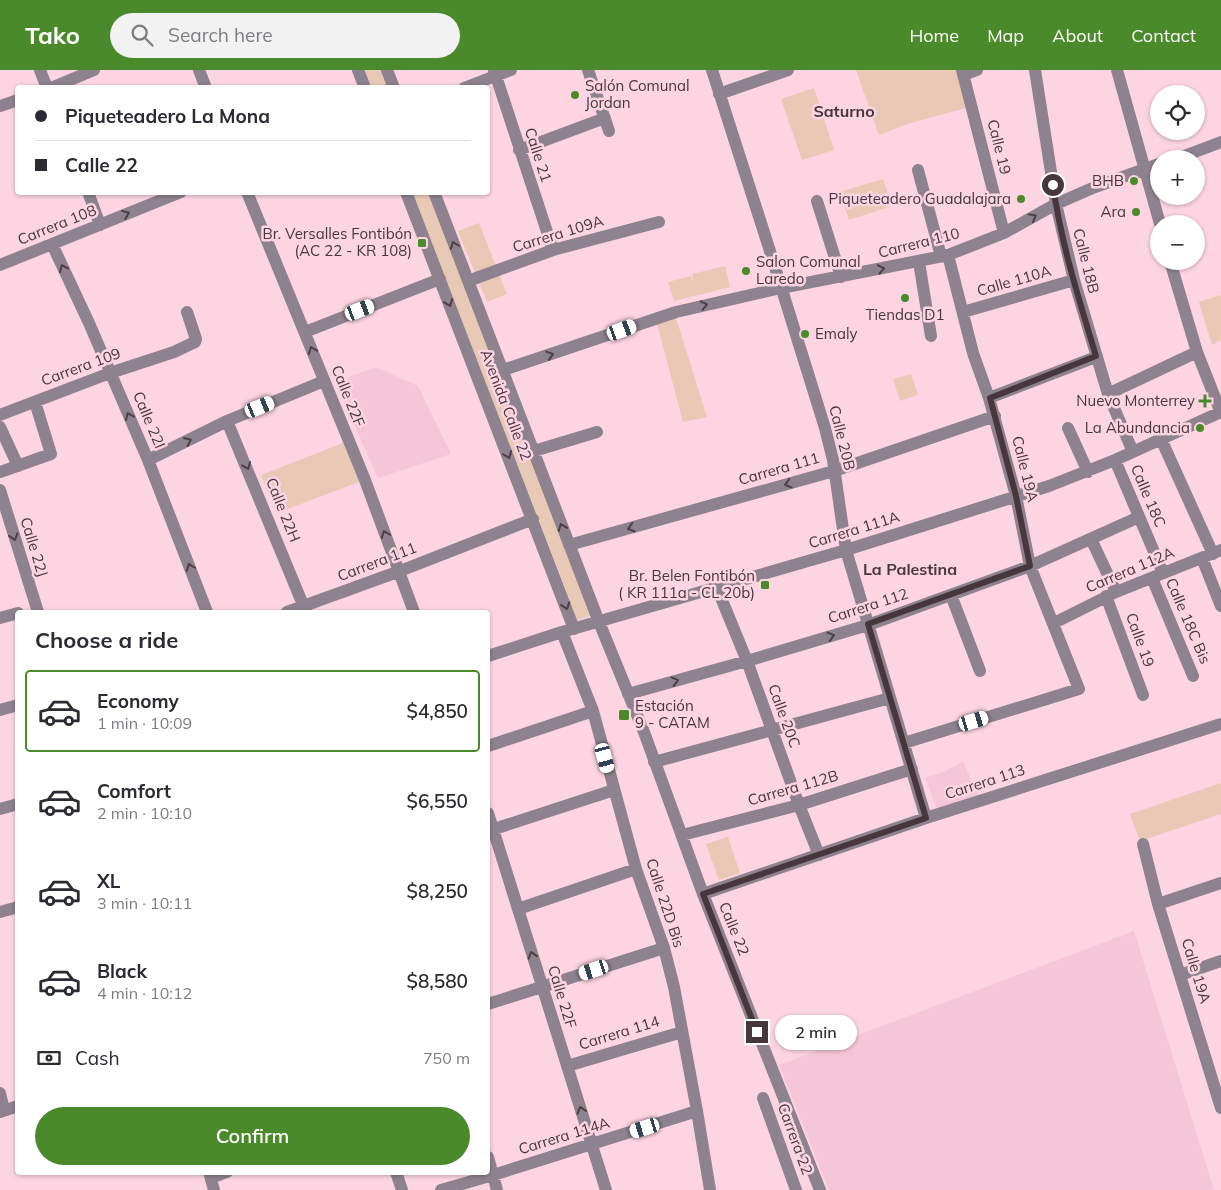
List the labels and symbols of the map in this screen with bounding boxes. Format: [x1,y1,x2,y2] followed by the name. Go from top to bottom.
[585,76,690,112] place label: Salón Comunal Jordan
[569,89,581,101] marker: Salón Comunal Jordan
[813,101,875,121] district label: Saturno
[983,117,1016,176] street label: Calle 19
[521,125,556,185] street label: Calle 21
[1092,171,1124,190] place label: BHB
[1042,174,1064,196] route start
[1128,175,1140,187] marker: BHB
[828,189,1011,208] place label: Piqueteadero Guadalajara
[1015,193,1027,205] marker: Piqueteadero Guadalajara
[15,200,99,249] street label: Carrera 108
[1101,202,1126,221] place label: Ara
[1130,206,1142,218] marker: Ara
[122,210,130,220] one-way arrow
[510,211,606,256] street label: Carrera 109A
[1028,213,1037,223] one-way arrow
[876,223,962,262] street label: Carrera 110
[262,224,412,260] place label: Br. Versalles Fontibón (AC 22 - KR 108)
[1069,226,1104,295] street label: Calle 18B
[416,237,428,249] marker: Br. Versalles Fontibón (AC 22 - KR 108)
[450,241,460,250] one-way arrow
[756,252,861,288] place label: Salon Comunal Laredo
[975,261,1053,300] street label: Calle 110A
[59,264,69,273] one-way arrow
[876,264,885,275] one-way arrow
[740,265,752,277] marker: Salon Comunal Laredo
[899,292,911,304] marker: Tiendas D1
[343,298,376,322] car
[443,298,454,307] one-way arrow
[700,300,709,311] one-way arrow
[865,305,945,324] place label: Tiendas D1
[605,318,638,342] car
[815,324,858,343] place label: Emaly
[799,328,811,340] marker: Emaly
[38,343,123,390] street label: Carrera 109
[308,347,318,355] one-way arrow
[477,347,536,463] street label: Avenida Calle 22
[545,350,553,360] one-way arrow
[328,362,369,429] street label: Calle 22F
[129,388,170,451] street label: Calle 22I
[1076,391,1195,410] place label: Nuevo Monterrey
[243,394,276,420] car
[1199,395,1211,407] marker: Nuevo Monterrey
[825,403,860,472] street label: Calle 20B
[125,412,136,421] one-way arrow
[1085,418,1190,437] place label: La Abundancia
[1194,422,1206,434] marker: La Abundancia
[1008,434,1043,504] street label: Calle 19A
[183,437,192,447] one-way arrow
[736,448,822,489] street label: Carrera 111
[502,450,512,458] one-way arrow
[240,461,251,470] one-way arrow
[1127,461,1170,530] street label: Calle 18C
[262,475,305,545] street label: Calle 22H
[783,478,792,489] one-way arrow
[806,507,902,552] street label: Carrera 111A
[16,515,53,579] street label: Calle 22J
[627,522,636,533] one-way arrow
[558,524,568,532] one-way arrow
[381,530,391,539] one-way arrow
[9,532,19,540] one-way arrow
[335,538,419,585] street label: Carrera 111
[1083,542,1177,597] street label: Carrera 112A
[863,559,957,579] district label: La Palestina
[185,563,196,572] one-way arrow
[618,566,755,602] place label: Br. Belen Fontibón ( KR 111a - CL 20b)
[1162,575,1215,667] street label: Calle 18C Bis
[759,579,771,591] marker: Br. Belen Fontibón ( KR 111a - CL 20b)
[825,584,910,627] street label: Carrera 112
[560,602,570,610] one-way arrow
[1122,610,1159,669] street label: Calle 19
[827,631,835,641] one-way arrow
[671,677,679,687] one-way arrow
[764,681,805,750] street label: Calle 20C
[635,696,710,732] place label: Estación 9 - CATAM
[617,708,631,722] marker: Estación 9 - CATAM
[957,709,990,733] car
[593,742,616,774] car
[942,760,1027,803] street label: Carrera 113
[745,766,840,810] street label: Carrera 112B
[642,856,689,950] street label: Calle 22D Bis
[715,899,754,958] street label: Calle 22
[1178,936,1215,1006] street label: Calle 19A
[528,951,538,960] one-way arrow
[577,958,610,982] car
[544,963,581,1031] street label: Calle 22F
[576,1011,661,1054] street label: Carrera 114
[774,1014,857,1050] callout: 2 min
[746,1021,768,1043] route end
[774,1101,817,1177] street label: Carrera 22
[577,1106,587,1115] one-way arrow
[516,1113,612,1158] street label: Carrera 114A
[628,1116,661,1140] car

